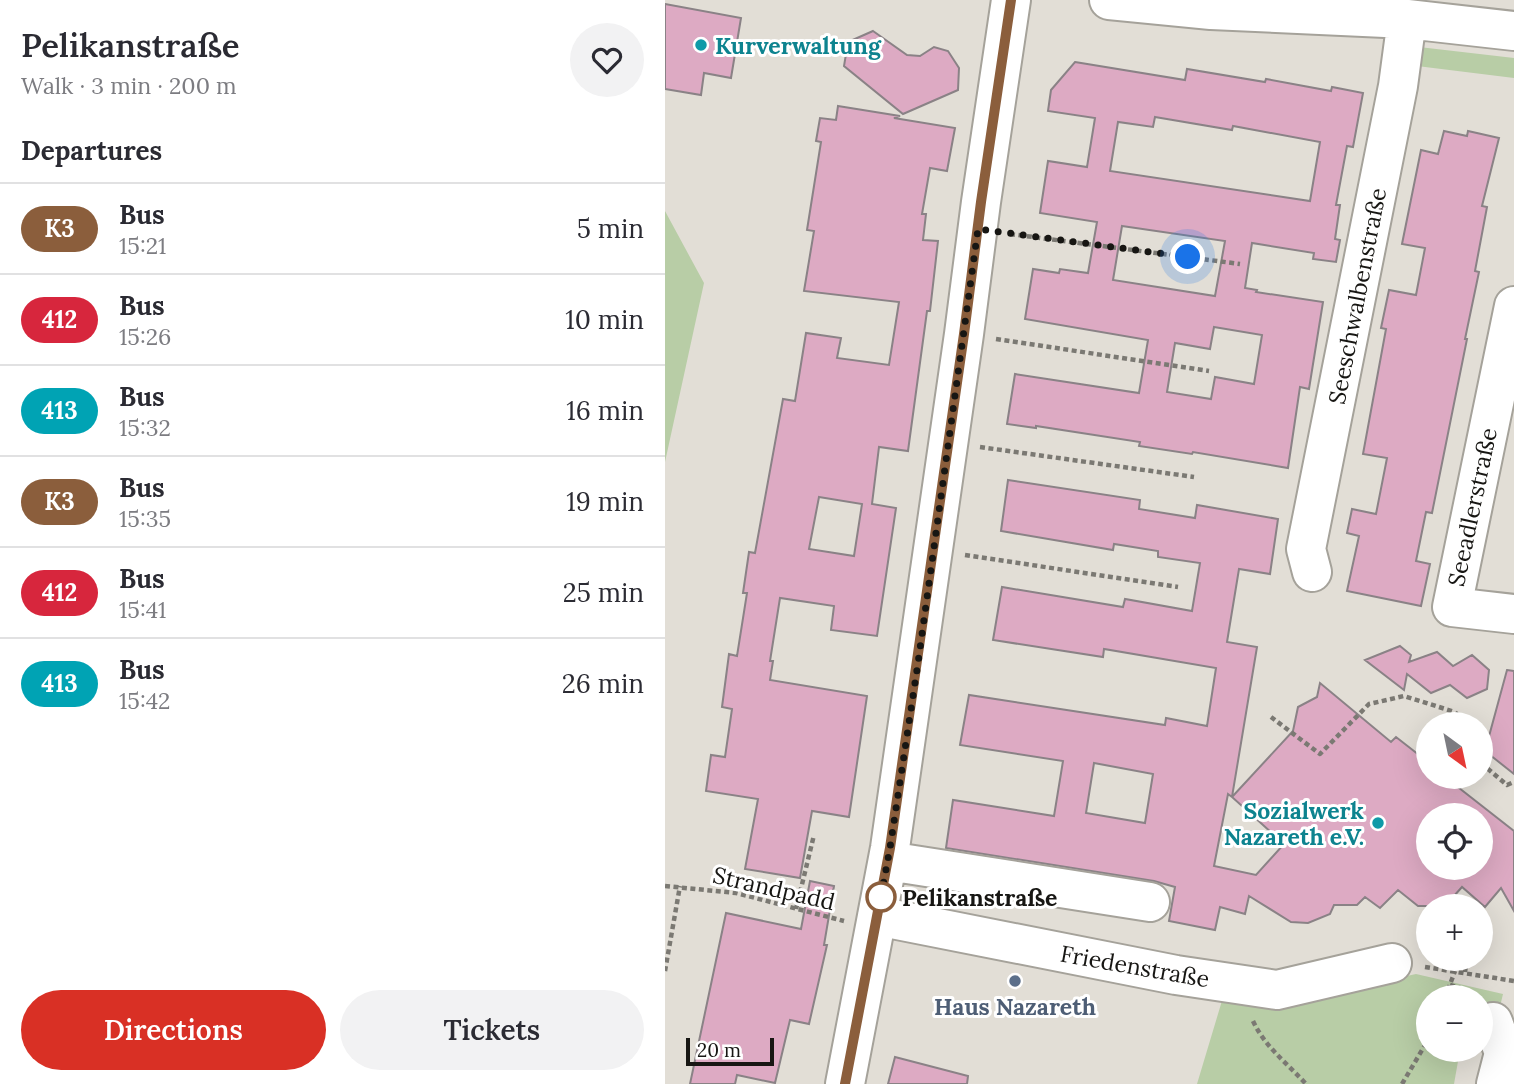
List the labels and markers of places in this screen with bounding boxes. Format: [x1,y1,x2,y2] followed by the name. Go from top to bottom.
[715,31,882,60] place label: Kurverwaltung
[693,37,709,53] marker: Kurverwaltung
[1224,796,1364,851] place label: Sozialwerk Nazareth e.V.
[1370,815,1386,831] marker: Sozialwerk Nazareth e.V.
[866,882,896,912] marker: Pelikanstraße
[902,883,1057,912] place label: Pelikanstraße
[1007,973,1023,989] marker: Haus Nazareth
[934,992,1096,1021] place label: Haus Nazareth

